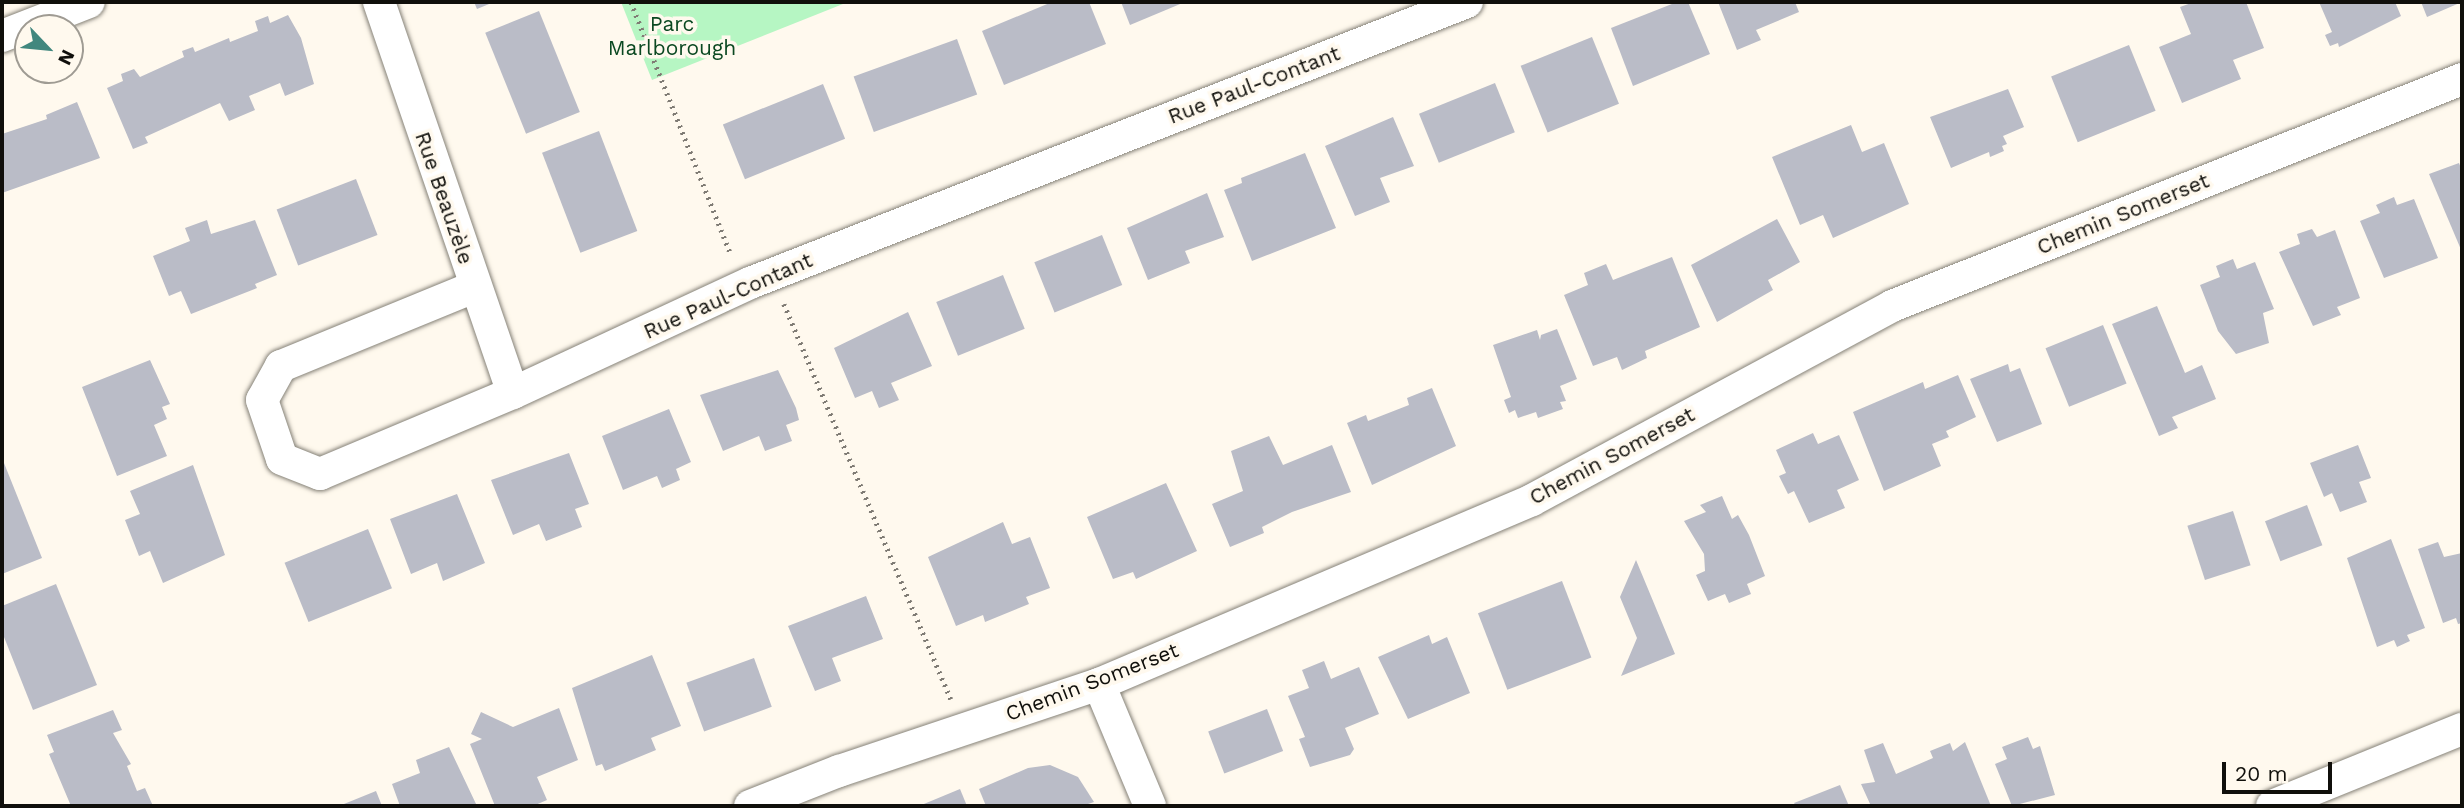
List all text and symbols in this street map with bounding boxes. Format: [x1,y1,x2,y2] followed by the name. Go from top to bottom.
[608,11,736,61] park label: Parc Marlborough
[14,14,84,84] north arrow
[1164,41,1344,129] street label: Rue Paul-Contant
[53,46,80,69] text: N
[410,128,478,268] street label: Rue Beauzèle
[2033,168,2213,260] street label: Chemin Somerset
[640,247,816,345] street label: Rue Paul-Contant
[1525,402,1699,510] street label: Chemin Somerset
[1002,637,1182,727] street label: Chemin Somerset
[2226,748,2336,792] scale bar
[2235,761,2287,786] text: 20 m

